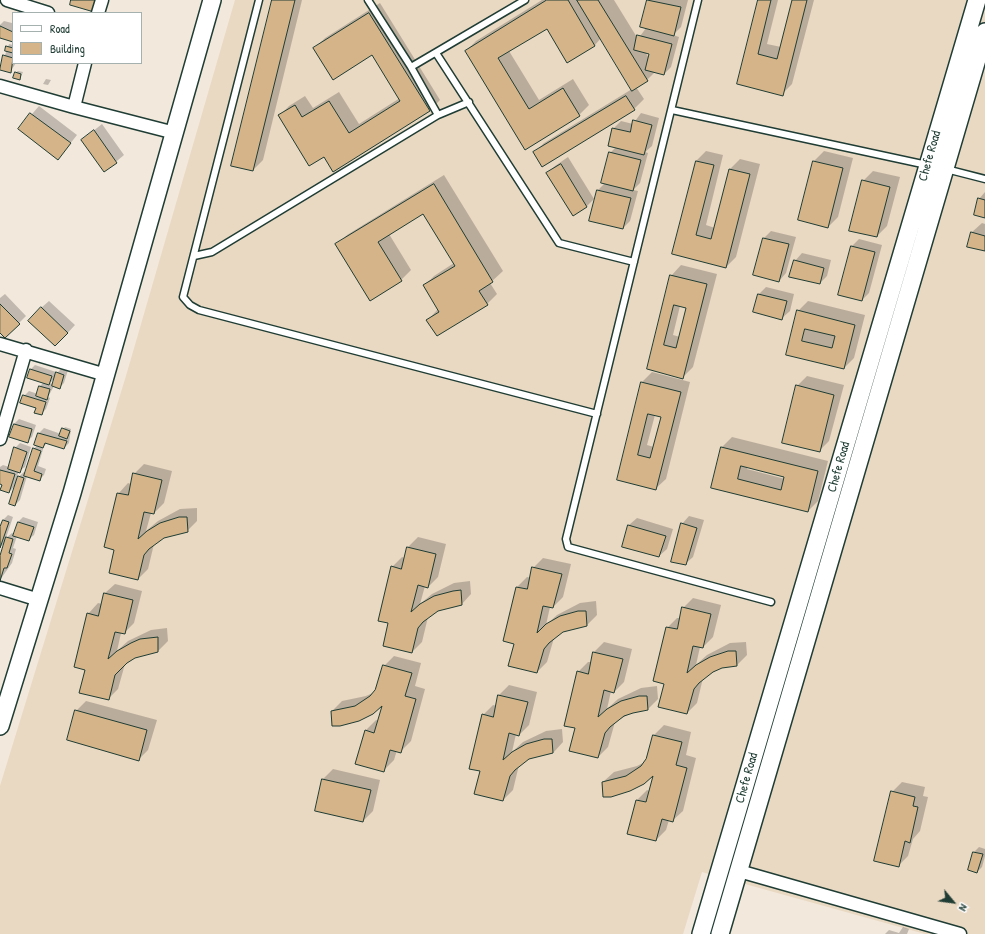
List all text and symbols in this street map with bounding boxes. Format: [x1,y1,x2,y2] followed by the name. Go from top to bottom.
[12,12,142,64] legend
[50,20,70,37] text: Road
[50,40,85,57] text: Building
[915,129,945,183] street label: Chefe Road
[824,440,854,494] street label: Chefe Road
[732,751,762,805] street label: Chefe Road
[933,882,973,922] north arrow
[956,902,971,914] text: N

